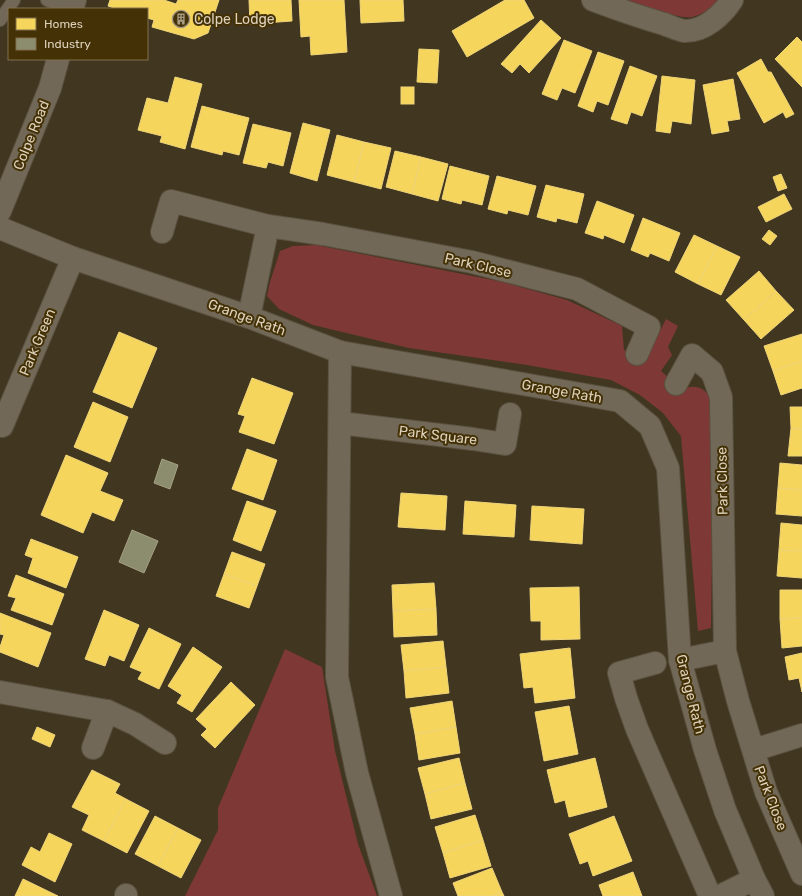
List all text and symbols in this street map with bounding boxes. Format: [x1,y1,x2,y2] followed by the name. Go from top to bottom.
[8,8,148,60] legend
[171,9,191,29] building icon: Colpe Lodge
[194,11,275,28] place label: Colpe Lodge
[44,17,83,31] text: Homes
[44,37,91,51] text: Industry
[10,98,53,172] street label: Colpe Road
[443,250,513,281] street label: Park Close
[206,296,288,339] street label: Grange Rath
[16,306,59,378] street label: Park Green
[520,376,603,407] street label: Grange Rath
[398,422,478,449] street label: Park Square
[713,447,732,515] street label: Park Close
[672,653,709,736] street label: Grange Rath
[750,763,791,833] street label: Park Close

